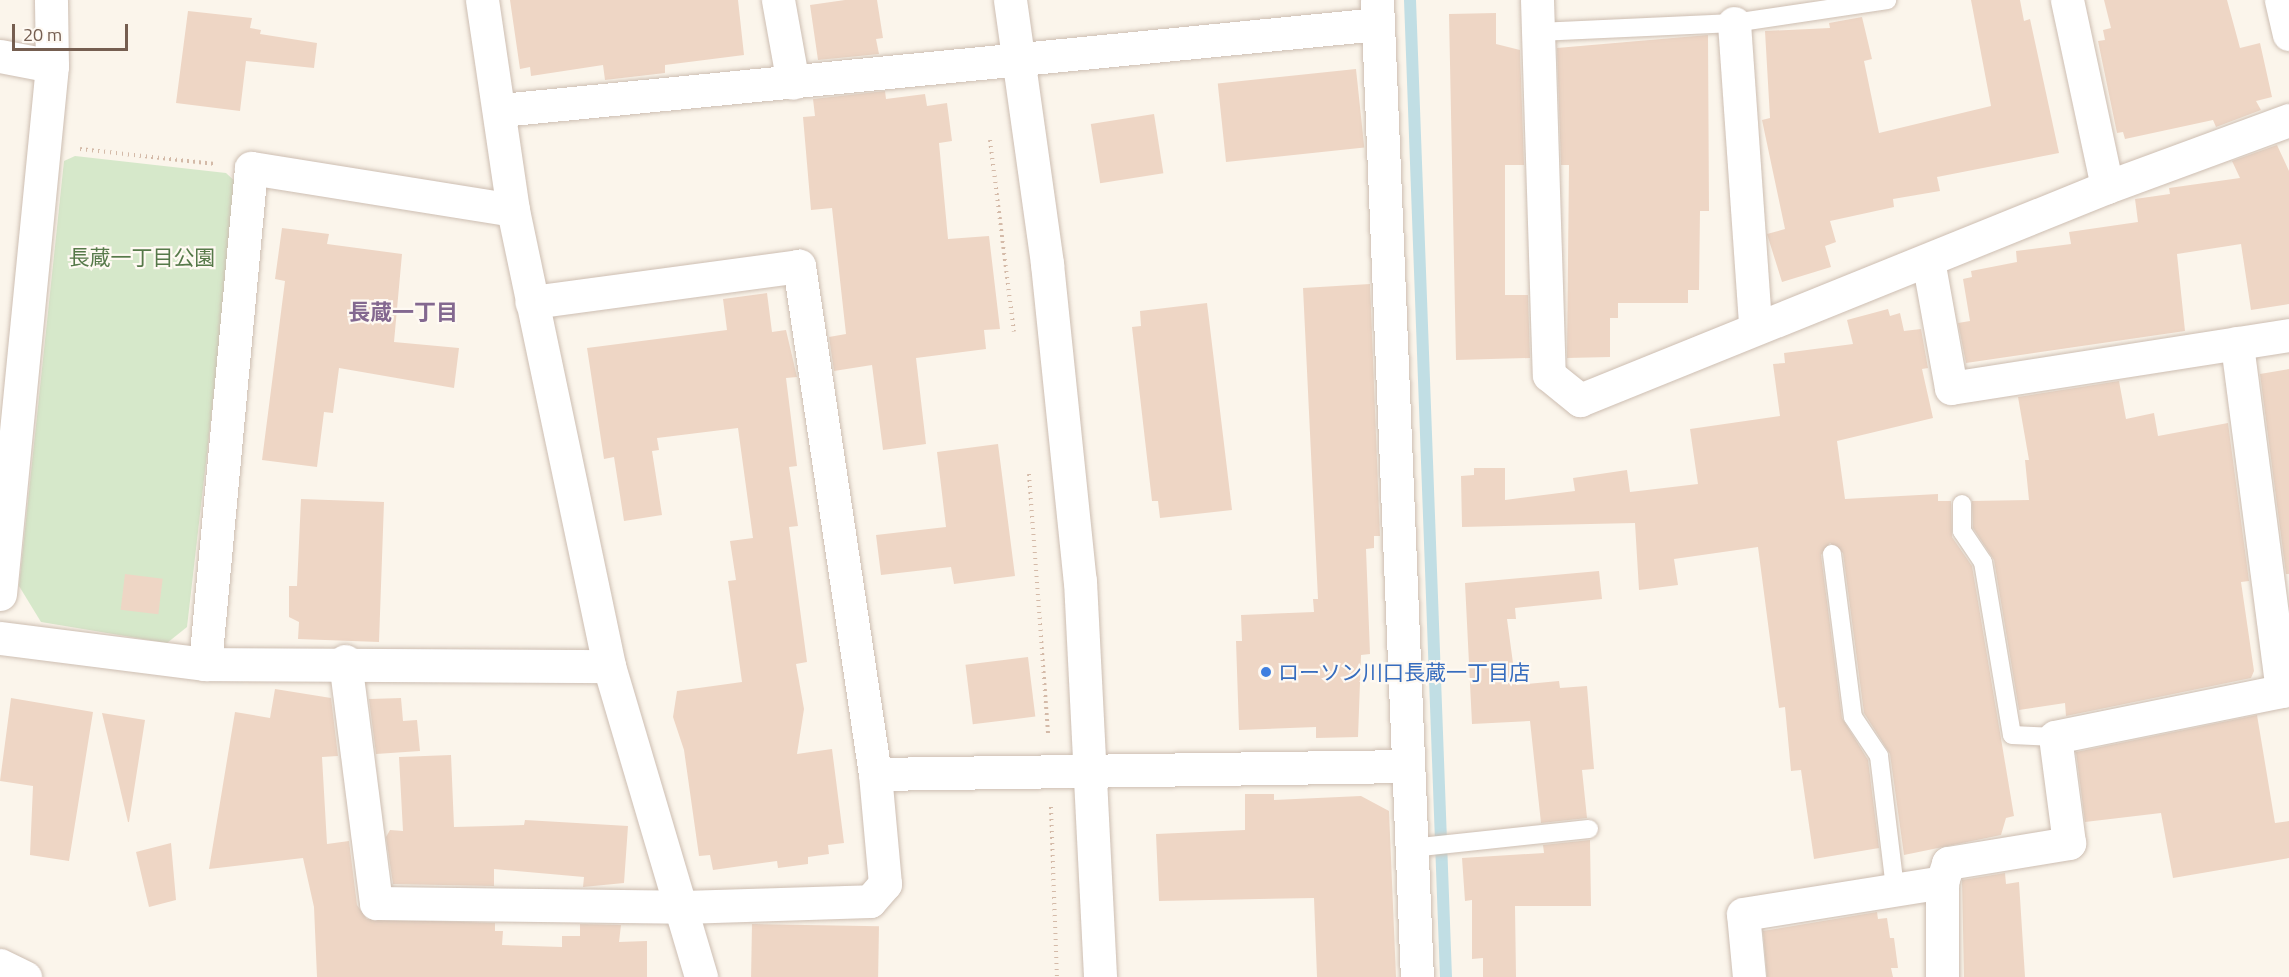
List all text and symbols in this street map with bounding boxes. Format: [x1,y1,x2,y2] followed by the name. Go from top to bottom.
[15,12,130,50] scale bar
[23,21,62,48] text: 20 m
[69,244,215,270] park label: 長蔵一丁目公園
[348,300,458,326] district label: 長蔵一丁目
[1278,659,1530,685] place label: ローソン川口長蔵一丁目店
[1259,665,1273,679] marker: ローソン川口長蔵一丁目店

